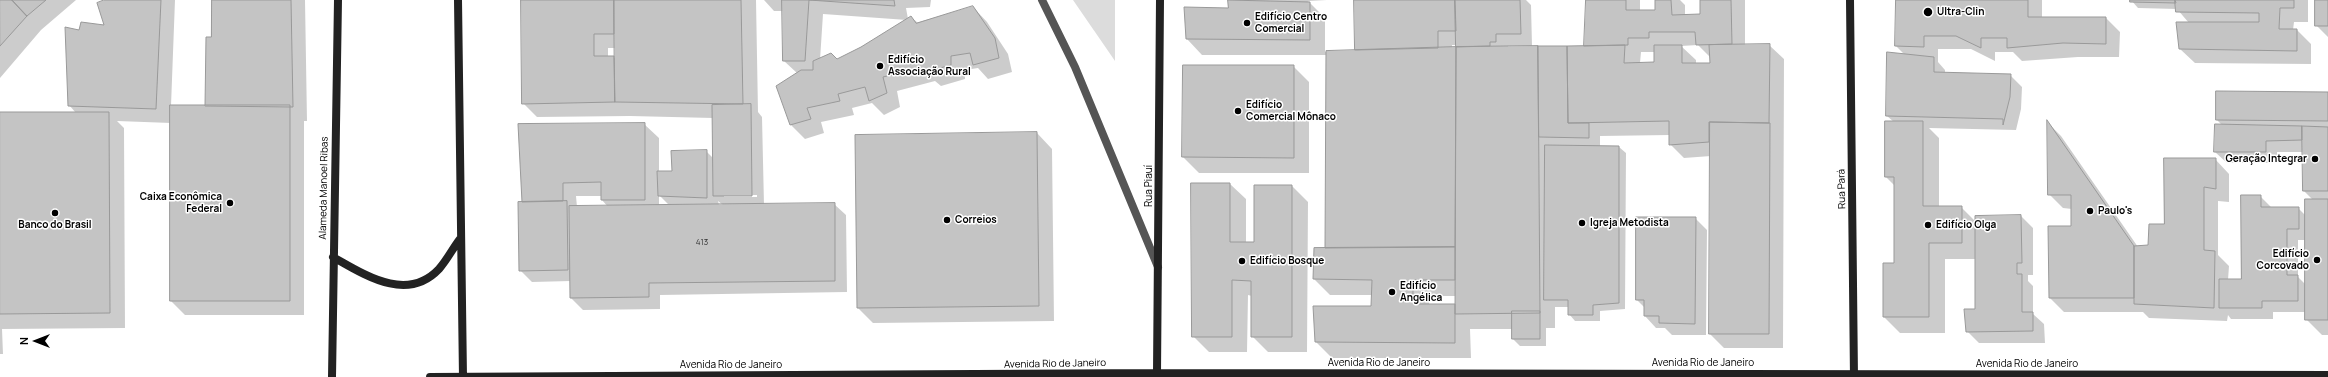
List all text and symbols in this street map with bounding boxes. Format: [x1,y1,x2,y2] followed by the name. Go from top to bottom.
[1922,6,1934,18] marker: Ultra-Clin
[1937,6,1984,18] place label: Ultra-Clin
[1255,11,1327,34] place label: Edifício Centro Comercial
[1242,18,1252,28] marker: Edifício Centro Comercial
[888,54,971,78] place label: Edifício Associação Rural
[875,61,885,71] marker: Edifício Associação Rural
[1246,99,1336,122] place label: Edifício Comercial Mônaco
[1233,106,1243,116] marker: Edifício Comercial Mônaco
[317,136,331,240] street label: Alameda Manoel Ribas
[2226,153,2307,165] place label: Geração Integrar
[2310,154,2320,164] marker: Geração Integrar
[1143,165,1155,207] street label: Rua Piauí
[1836,169,1848,209] street label: Rua Pará
[140,191,222,214] place label: Caixa Econômica Federal
[225,198,235,208] marker: Caixa Econômica Federal
[2098,205,2132,217] place label: Paulo's
[2085,206,2095,216] marker: Paulo's
[50,208,60,218] marker: Banco do Brasil
[955,214,997,226] place label: Correios
[942,215,952,225] marker: Correios
[1590,217,1669,229] place label: Igreja Metodista
[1577,218,1587,228] marker: Igreja Metodista
[18,219,92,231] place label: Banco do Brasil
[1936,219,1996,231] place label: Edifício Olga
[1923,220,1933,230] marker: Edifício Olga
[696,238,708,248] house number: 413
[2257,248,2309,272] place label: Edifício Corcovado
[1250,255,1324,267] place label: Edifício Bosque
[2312,255,2322,265] marker: Edifício Corcovado
[1237,256,1247,266] marker: Edifício Bosque
[1400,280,1442,304] place label: Edifício Angélica
[1387,287,1397,297] marker: Edifício Angélica
[16,321,56,361] north arrow
[16,337,31,345] text: N
[1004,357,1106,371] street label: Avenida Rio de Janeiro
[1328,357,1430,369] street label: Avenida Rio de Janeiro
[1652,357,1754,369] street label: Avenida Rio de Janeiro
[1976,358,2078,370] street label: Avenida Rio de Janeiro
[680,359,782,371] street label: Avenida Rio de Janeiro

